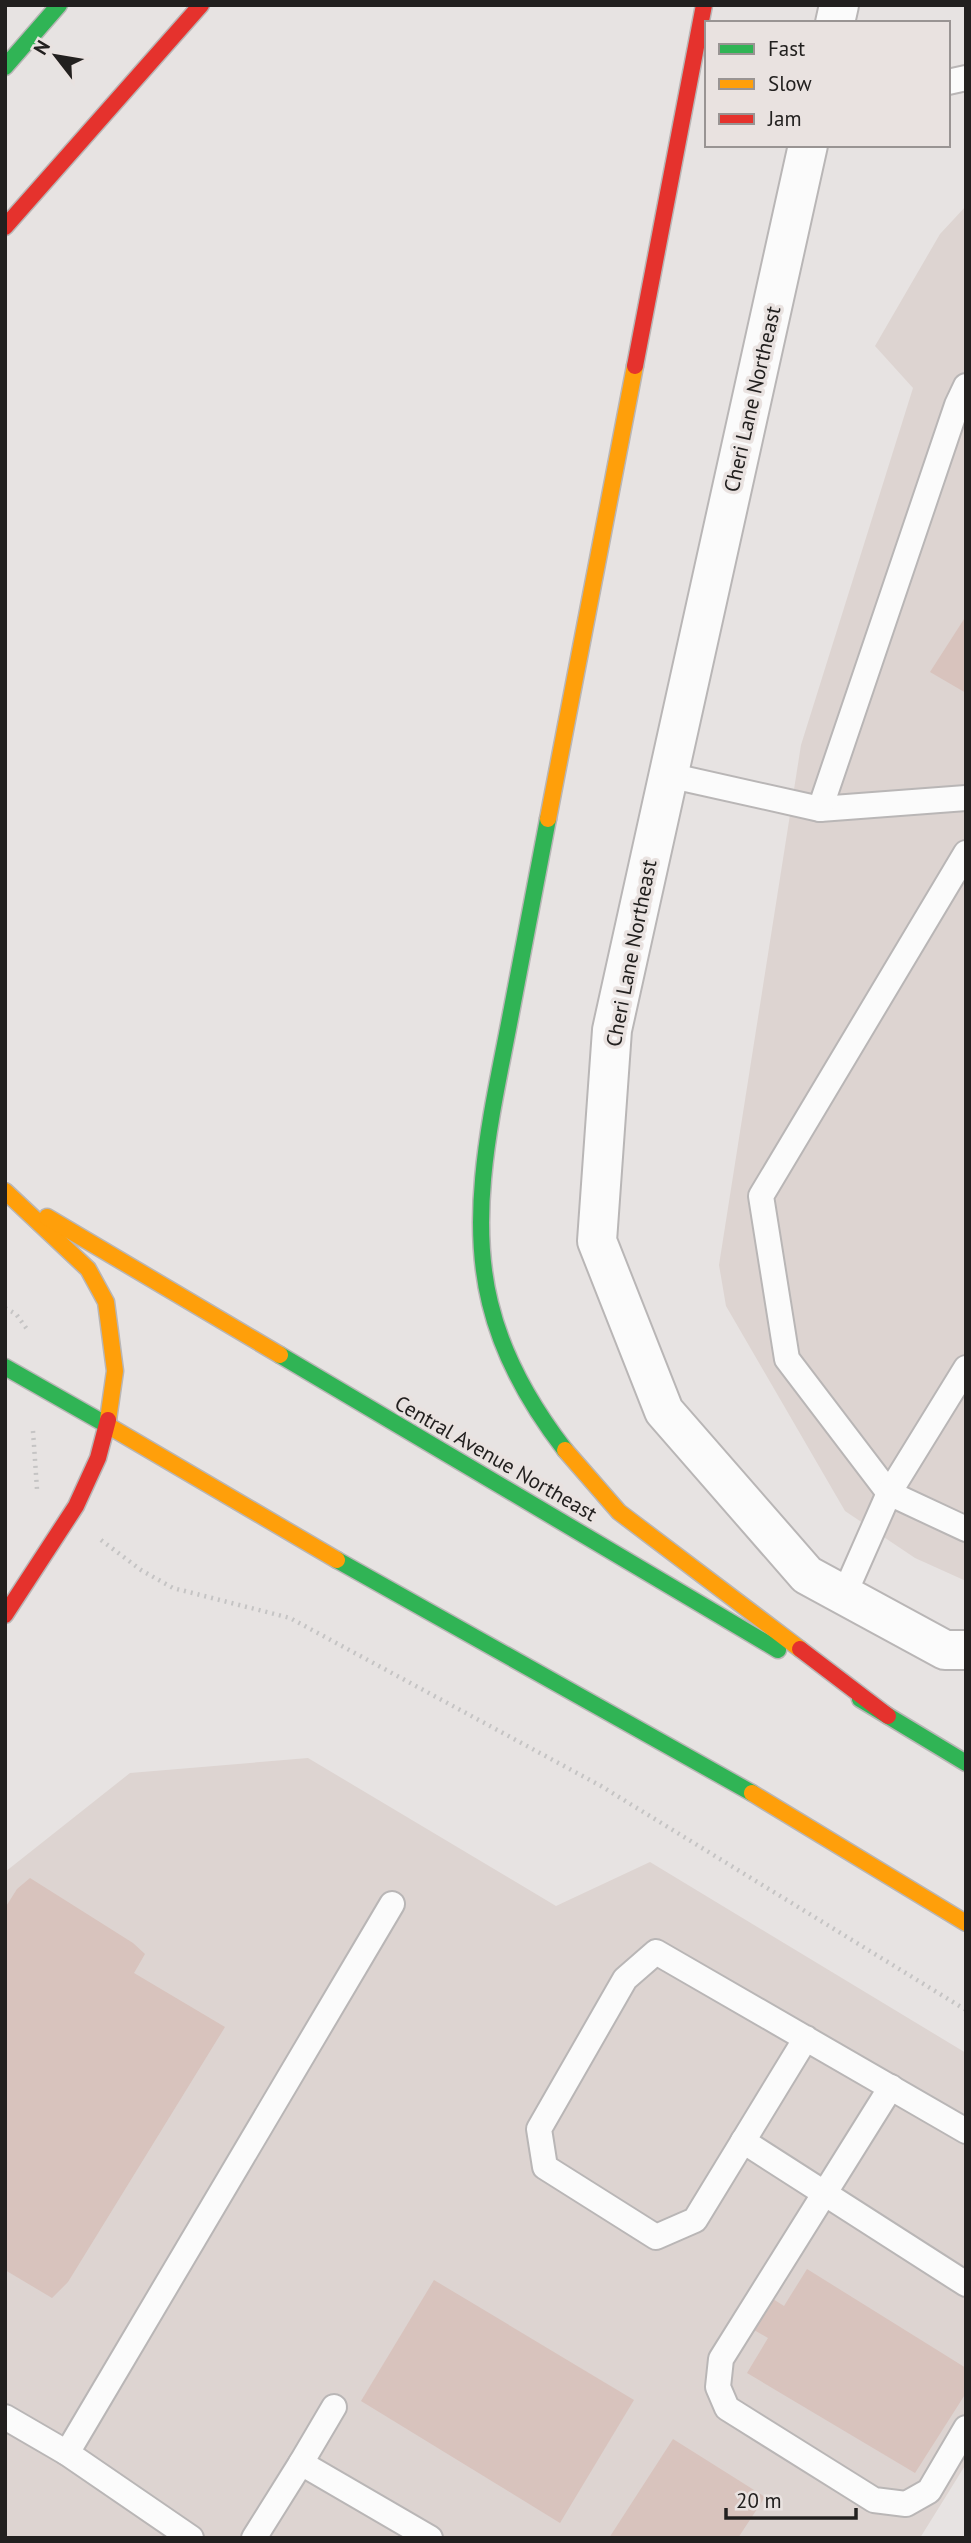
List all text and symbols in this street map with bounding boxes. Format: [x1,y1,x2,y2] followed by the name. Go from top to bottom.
[21,21,91,91] north arrow
[705,21,950,147] legend
[768,35,805,62] text: Fast
[28,36,55,59] text: N
[768,70,812,97] text: Slow
[767,105,802,132] text: Jam
[717,303,787,495] street label: Cheri Lane Northeast
[600,857,662,1049] street label: Cheri Lane Northeast
[390,1389,602,1527] street label: Central Avenue Northeast
[726,2476,856,2520] scale bar
[736,2487,782,2514] text: 20 m

